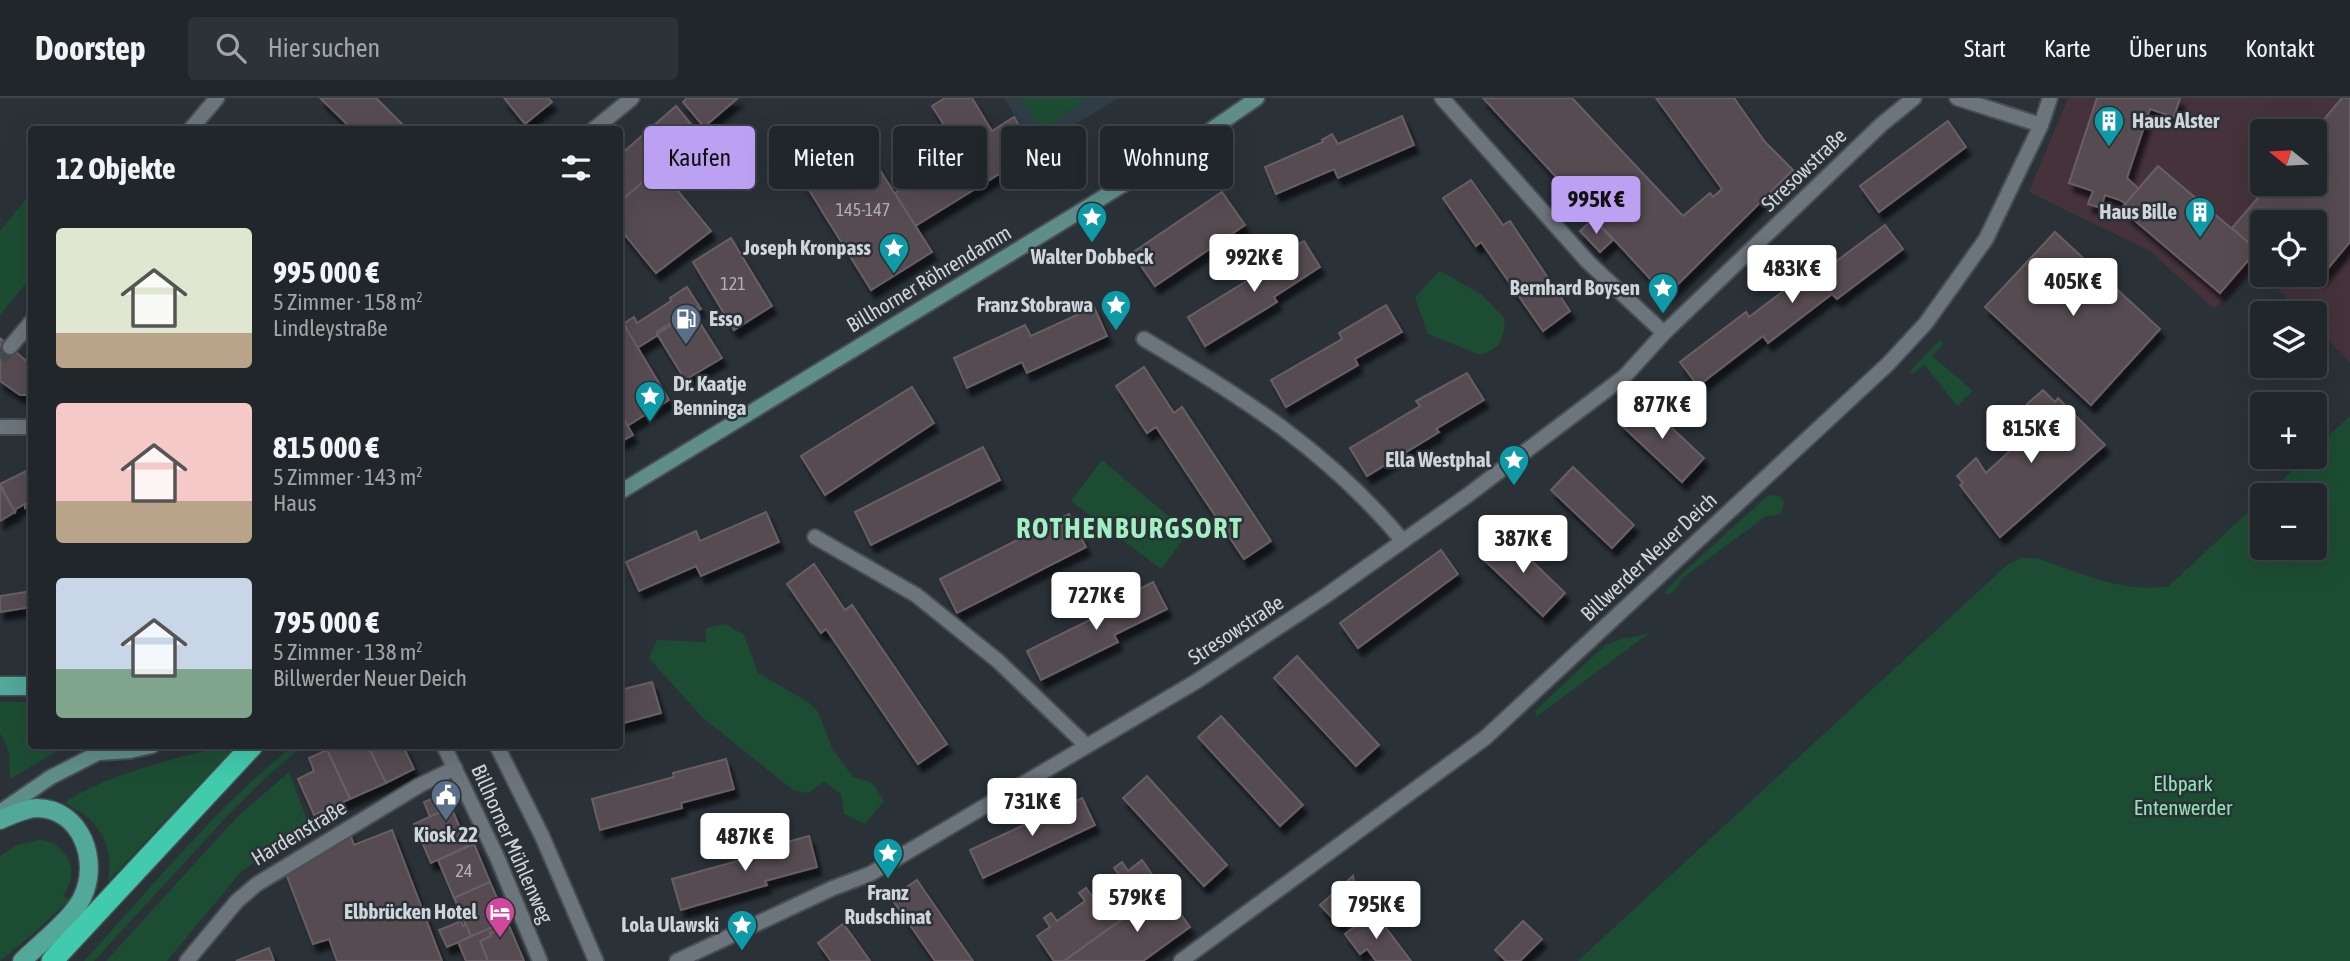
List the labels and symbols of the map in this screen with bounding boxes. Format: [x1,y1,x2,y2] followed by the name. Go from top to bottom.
[2092,104,2126,148] building icon: Haus Alster
[2132,108,2220,132] place label: Haus Alster
[2250,119,2328,196] north arrow
[1756,123,1851,216] street label: Stresowstraße
[1539,176,1653,236] pin: 995K €
[2183,195,2217,239] building icon: Haus Bille
[836,199,890,220] house number: 145-147
[2099,199,2177,223] place label: Haus Bille
[1075,200,1109,244] place icon: Walter Dobbeck
[842,220,1015,337] street label: Billhorner Röhrendamm
[877,231,911,275] place icon: Joseph Kronpass
[1197,234,1311,294] pin: 992K €
[742,235,872,259] place label: Joseph Kronpass
[1030,244,1154,268] place label: Walter Dobbeck
[1735,246,1849,305] pin: 483K €
[2016,258,2130,318] pin: 405K €
[1646,271,1680,315] place icon: Bernhard Boysen
[720,273,746,294] house number: 121
[1510,275,1640,299] place label: Bernhard Boysen
[1099,288,1133,332] place icon: Franz Stobrawa
[977,292,1093,316] place label: Franz Stobrawa
[669,302,703,346] fuel station icon: Esso
[709,306,743,330] place label: Esso
[673,371,747,419] place label: Dr. Kaatje Benninga
[633,379,667,423] place icon: Dr. Kaatje Benninga
[1605,382,1719,441] pin: 877K €
[1974,406,2088,465] pin: 815K €
[1497,443,1531,487] place icon: Ella Westphal
[1385,447,1491,471] place label: Ella Westphal
[1575,487,1721,625] street label: Billwerder Neuer Deich
[1016,512,1244,544] district label: ROTHENBURGSORT
[1466,516,1580,575] pin: 387K €
[1039,573,1153,632] pin: 727K €
[1183,590,1288,669] street label: Stresowstraße
[467,760,559,927] street label: Billhorner Mühlenweg
[2134,771,2233,819] park label: Elbpark Entenwerder
[429,778,463,822] public building icon: Kiosk 22
[975,778,1089,838] pin: 731K €
[247,794,350,870] street label: Hardenstraße
[688,814,802,873] pin: 487K €
[414,822,478,846] place label: Kiosk 22
[871,836,905,880] place icon: Franz Rudschinat
[456,860,472,881] house number: 24
[1080,874,1194,934] pin: 579K €
[845,880,931,928] place label: Franz Rudschinat
[1319,882,1433,941] pin: 795K €
[483,895,517,939] hotel icon: Elbbrücken Hotel
[344,899,477,923] place label: Elbbrücken Hotel
[725,908,759,952] place icon: Lola Ulawski
[621,912,719,936] place label: Lola Ulawski

